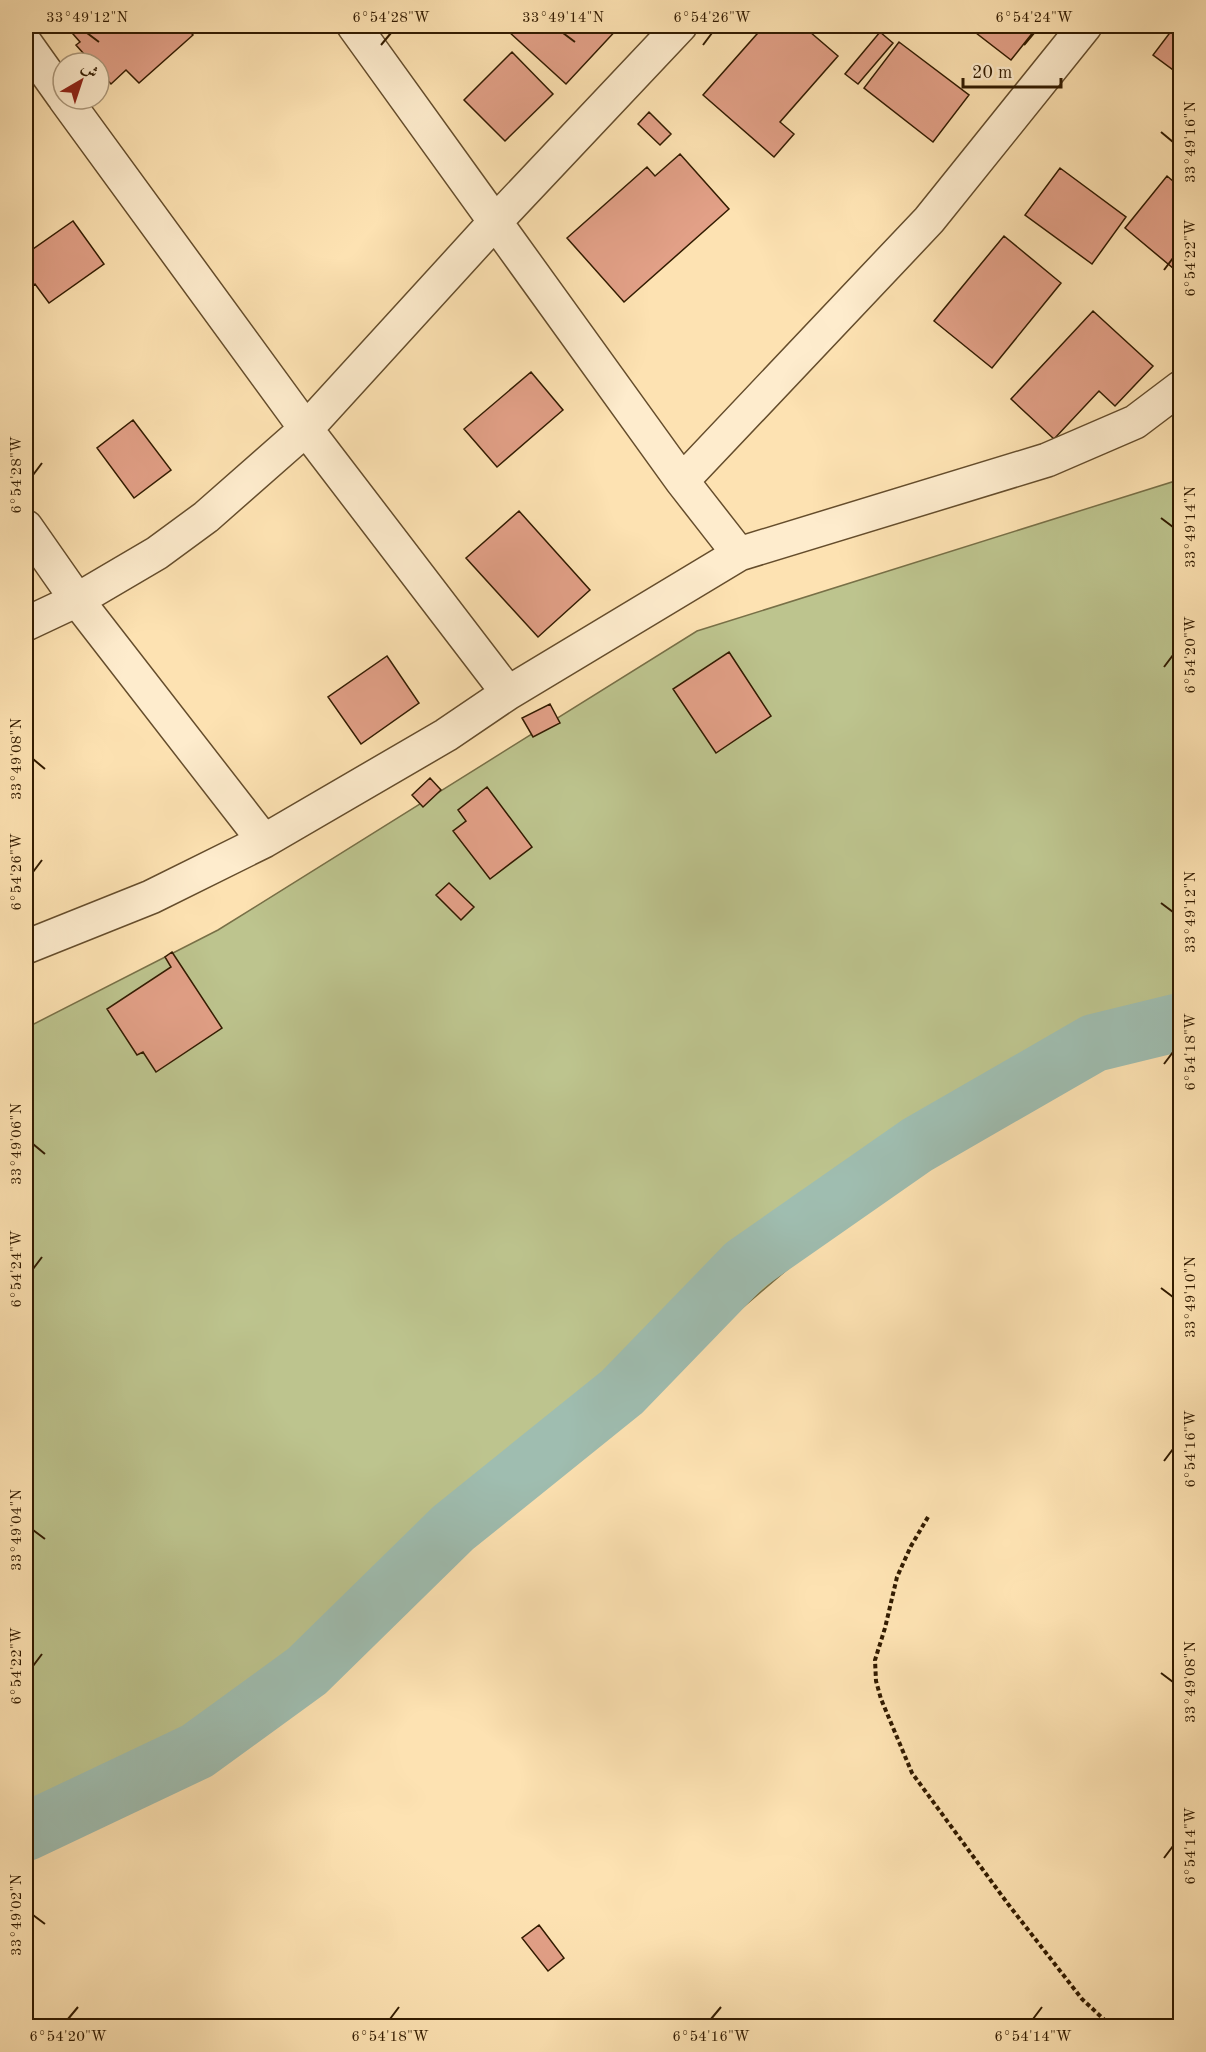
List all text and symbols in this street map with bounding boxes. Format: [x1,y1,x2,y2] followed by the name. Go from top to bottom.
[46,11,128,26] text: 33°49'12"N
[352,11,430,26] text: 6°54'28"W
[522,11,604,26] text: 33°49'14"N
[673,11,751,26] text: 6°54'26"W
[995,11,1073,26] text: 6°54'24"W
[51,51,111,111] north arrow
[963,51,1060,89] scale bar
[78,60,100,82] text: ش
[972,64,1012,82] text: 20 m
[1184,101,1199,183] text: 33°49'16"N
[1184,219,1199,297] text: 6°54'22"W
[10,436,25,514] text: 6°54'28"W
[1184,486,1199,568] text: 33°49'14"N
[1184,616,1199,694] text: 6°54'20"W
[10,718,25,800] text: 33°49'08"N
[10,833,25,911] text: 6°54'26"W
[1184,871,1199,953] text: 33°49'12"N
[1184,1013,1199,1091] text: 6°54'18"W
[10,1103,25,1185] text: 33°49'06"N
[10,1230,25,1308] text: 6°54'24"W
[1184,1256,1199,1338] text: 33°49'10"N
[1184,1410,1199,1488] text: 6°54'16"W
[10,1489,25,1571] text: 33°49'04"N
[10,1627,25,1705] text: 6°54'22"W
[1184,1641,1199,1723] text: 33°49'08"N
[1184,1807,1199,1885] text: 6°54'14"W
[10,1874,25,1956] text: 33°49'02"N
[29,2030,107,2045] text: 6°54'20"W
[351,2030,429,2045] text: 6°54'18"W
[672,2030,750,2045] text: 6°54'16"W
[994,2030,1072,2045] text: 6°54'14"W

